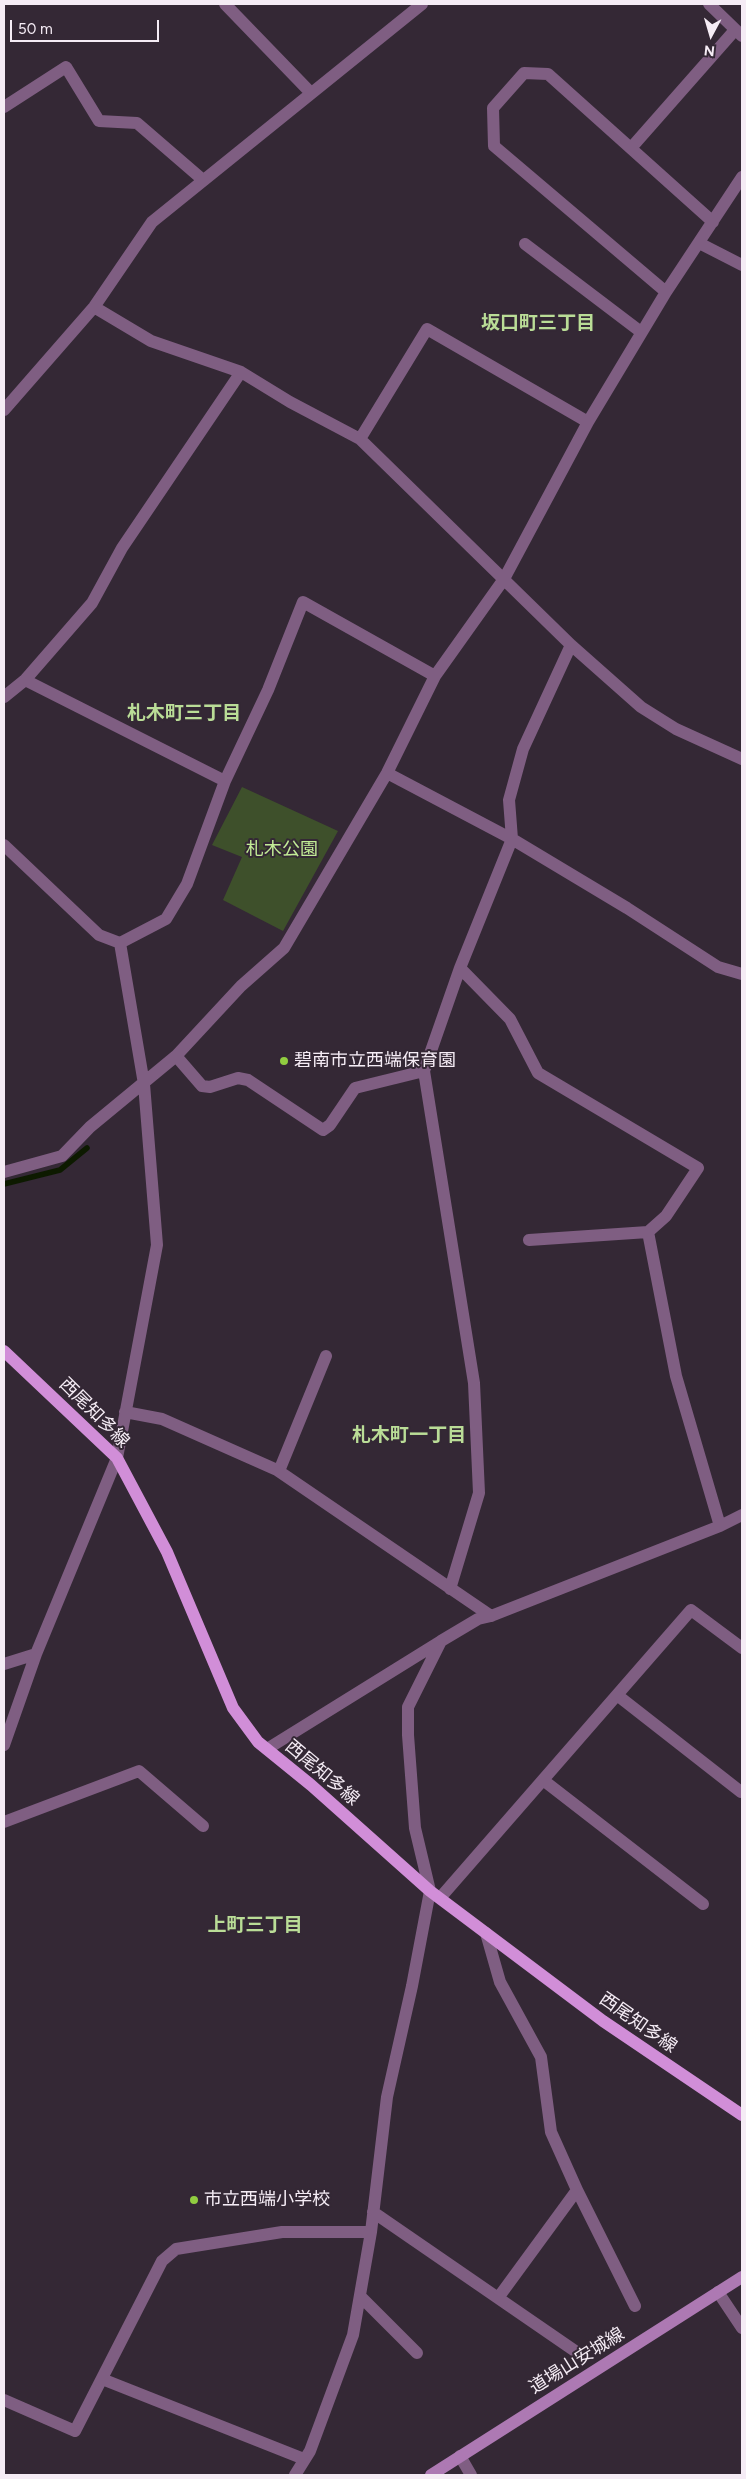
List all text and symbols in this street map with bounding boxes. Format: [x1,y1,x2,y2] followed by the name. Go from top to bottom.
[12,10,161,42] scale bar
[686,10,736,60] north arrow
[18,20,53,38] text: 50 m
[703,41,716,59] text: N
[481,312,595,334] district label: 坂口町三丁目
[127,702,241,724] district label: 札木町三丁目
[246,839,318,861] park label: 札木公園
[294,1050,456,1072] place label: 碧南市立西端保育園
[278,1055,290,1067] marker: 碧南市立西端保育園
[55,1374,133,1452] street label: 西尾知多線
[352,1424,466,1446] district label: 札木町一丁目
[281,1736,363,1810] street label: 西尾知多線
[208,1914,302,1936] district label: 上町三丁目
[595,1988,681,2058] street label: 西尾知多線
[204,2189,330,2211] place label: 市立西端小学校
[188,2194,200,2206] marker: 市立西端小学校
[525,2323,629,2399] street label: 道場山安城線

